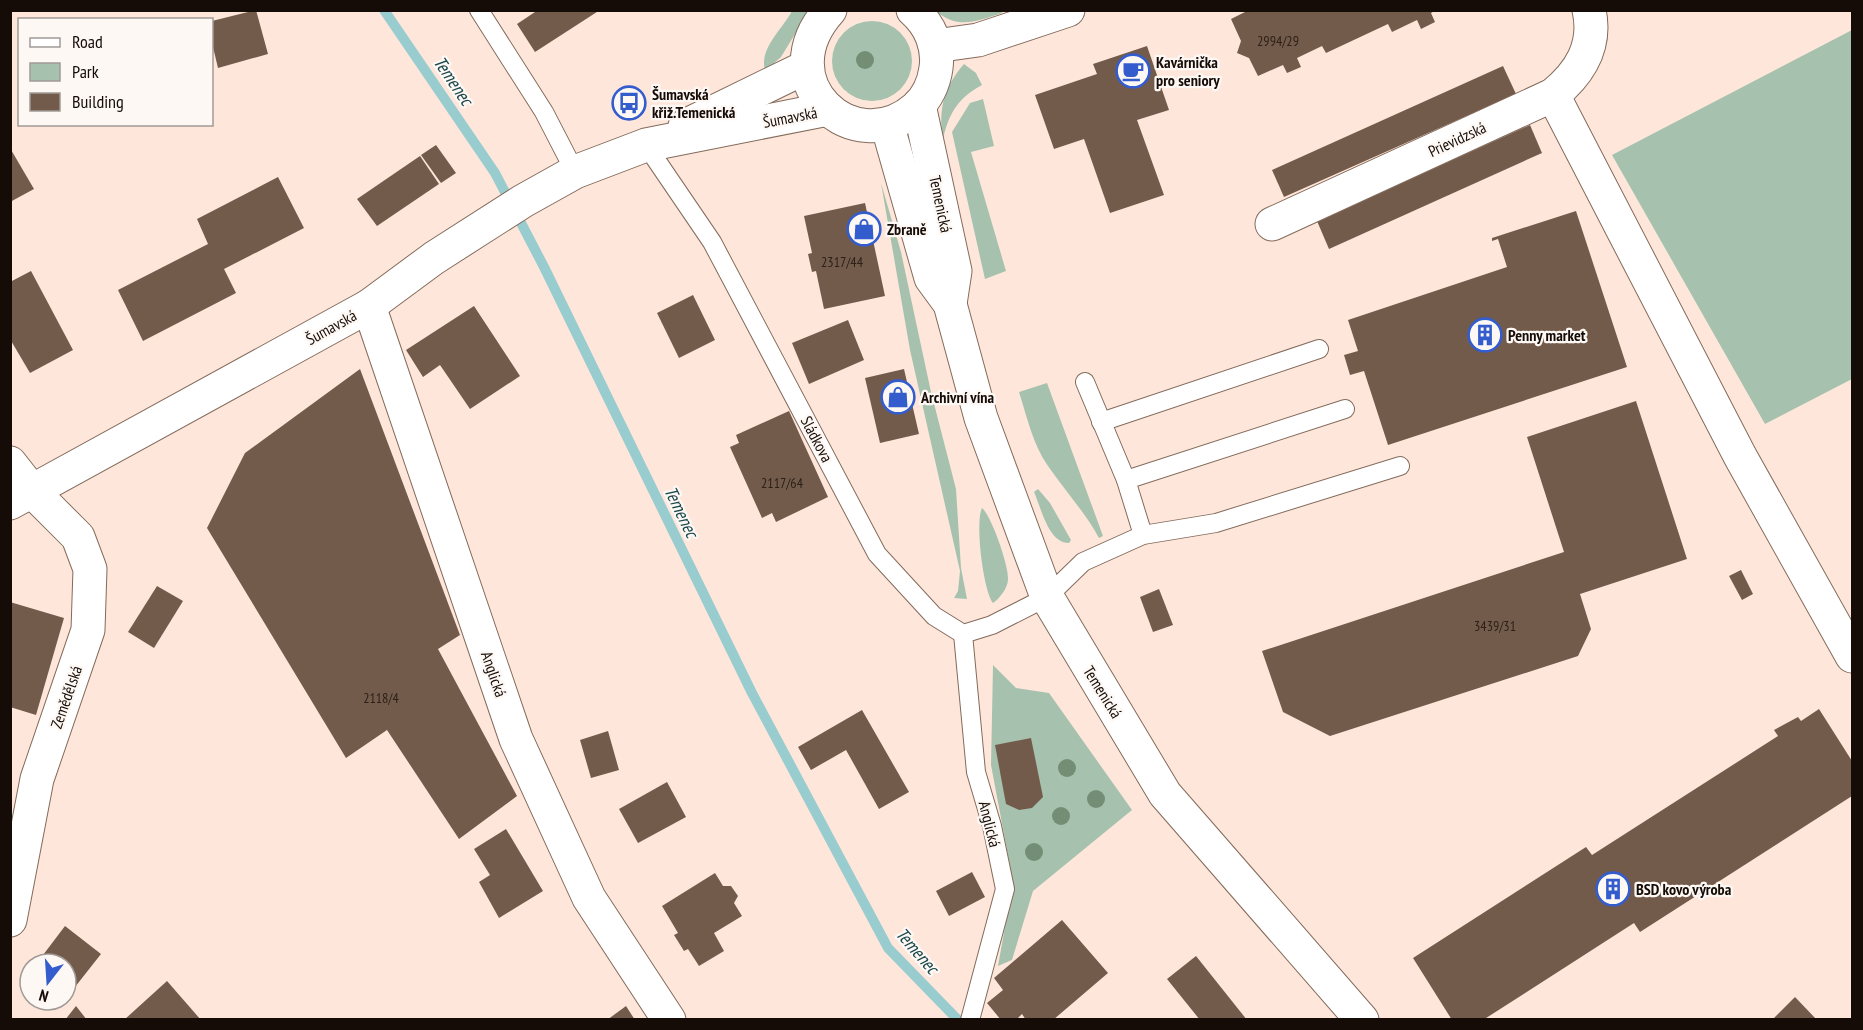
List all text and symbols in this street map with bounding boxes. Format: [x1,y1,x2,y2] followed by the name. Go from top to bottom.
[18,18,213,126] legend
[72,30,103,53] text: Road
[1257,32,1299,50] house number: 2994/29
[429,52,480,112] water label: Temenec
[1156,52,1220,90] place label: Kavárnička pro seniory
[1115,53,1151,89] cafe icon: Kavárnička pro seniory
[72,60,99,83] text: Park
[652,84,736,122] place label: Šumavská křiž.Temenická
[611,85,647,121] bus stop icon: Šumavská křiž.Temenická
[72,90,124,113] text: Building
[761,102,819,132] street label: Šumavská
[1425,117,1489,161] street label: Prievidzská
[925,174,957,234] street label: Temenická
[846,211,882,247] shop icon: Zbraně
[887,219,927,239] place label: Zbraně
[821,253,864,271] house number: 2317/44
[302,305,360,349] street label: Šumavská
[1467,317,1503,353] building icon: Penny market
[1508,325,1586,345] place label: Penny market
[880,379,916,415] shop icon: Archivní vína
[920,387,994,407] place label: Archivní vína
[797,413,837,465] street label: Sládkova
[761,474,804,492] house number: 2117/64
[659,482,705,544] water label: Temenec
[1474,617,1516,635] house number: 3439/31
[477,649,511,699] street label: Anglická
[1079,662,1127,722] street label: Temenická
[46,663,86,731] street label: Zemědělská
[363,689,400,707] house number: 2118/4
[975,799,1005,849] street label: Anglická
[1595,871,1631,907] building icon: BSD kovo výroba
[1636,879,1732,899] place label: BSD kovo výroba
[891,923,946,981] water label: Temenec
[18,952,78,1012] north arrow
[37,986,51,1007] text: N

